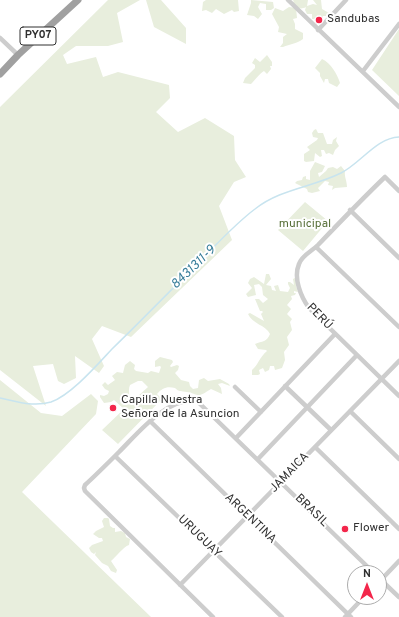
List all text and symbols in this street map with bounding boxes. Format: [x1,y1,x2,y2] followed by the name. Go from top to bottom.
[327,13,380,27] place label: Sandubas
[314,15,324,25] marker: Sandubas
[20,27,56,45] road number: PY07
[279,218,331,232] park label: municipal
[169,243,219,293] water label: 8431311-9
[303,301,335,333] street label: PERÚ
[121,394,240,422] place label: Capilla Nuestra Señora de la Asuncion
[108,403,118,413] marker: Capilla Nuestra Señora de la Asuncion
[267,450,313,496] street label: JAMAICA
[221,491,279,547] street label: ARGENTINA
[291,492,331,530] street label: BRASIL
[174,513,224,561] street label: URUGUAY
[353,522,389,536] place label: Flower
[340,524,350,534] marker: Flower
[347,565,387,605] north arrow
[363,567,371,581] text: N

